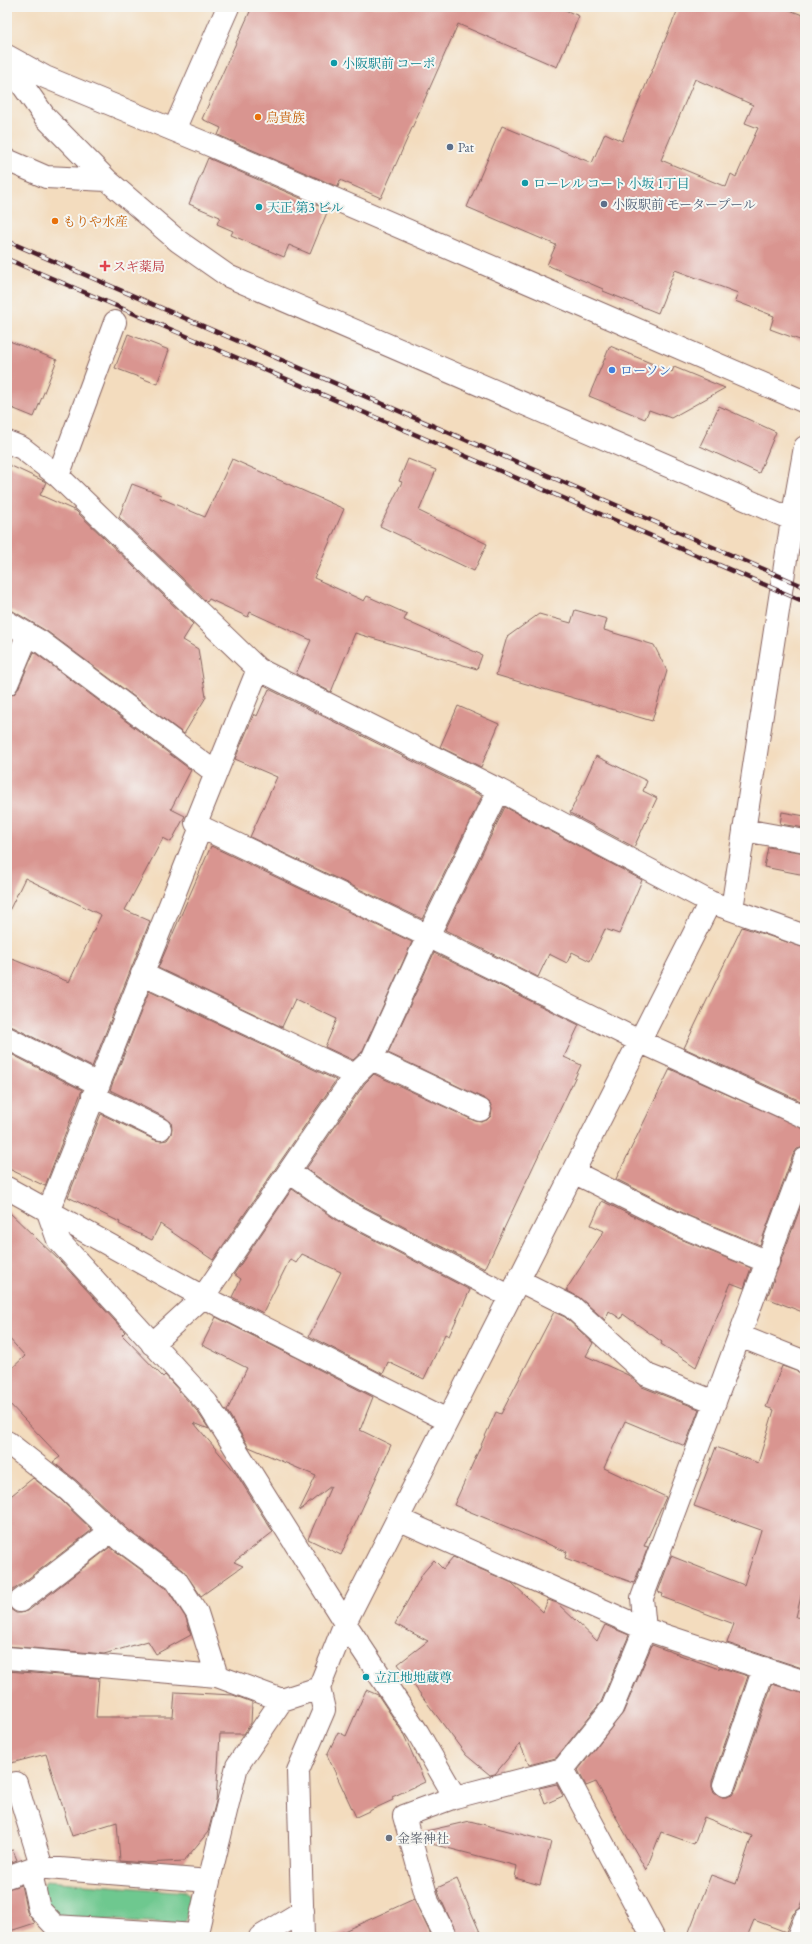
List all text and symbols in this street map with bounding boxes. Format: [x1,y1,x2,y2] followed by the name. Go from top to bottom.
[342,55,436,72] place label: 小阪駅前 コーポ
[329,58,339,68] marker: 小阪駅前 コーポ
[266,109,305,126] place label: 鳥貴族
[253,112,263,122] marker: 鳥貴族
[458,139,474,156] place label: Pat
[445,142,455,152] marker: Pat
[533,175,689,192] place label: ローレル コート 小坂 1丁目
[520,178,530,188] marker: ローレル コート 小坂 1丁目
[612,196,756,213] place label: 小阪駅前 モータープール
[267,199,343,216] place label: 天正 第3 ビル
[599,199,609,209] marker: 小阪駅前 モータープール
[254,202,264,212] marker: 天正 第3 ビル
[63,213,128,230] place label: もりや水産
[50,216,60,226] marker: もりや水産
[113,258,165,275] place label: スギ薬局
[100,261,110,271] marker: スギ薬局
[620,362,671,379] place label: ローソン
[607,365,617,375] marker: ローソン
[374,1669,452,1686] place label: 立江地地蔵尊
[361,1672,371,1682] marker: 立江地地蔵尊
[397,1830,449,1847] place label: 金峯神社
[384,1833,394,1843] marker: 金峯神社

